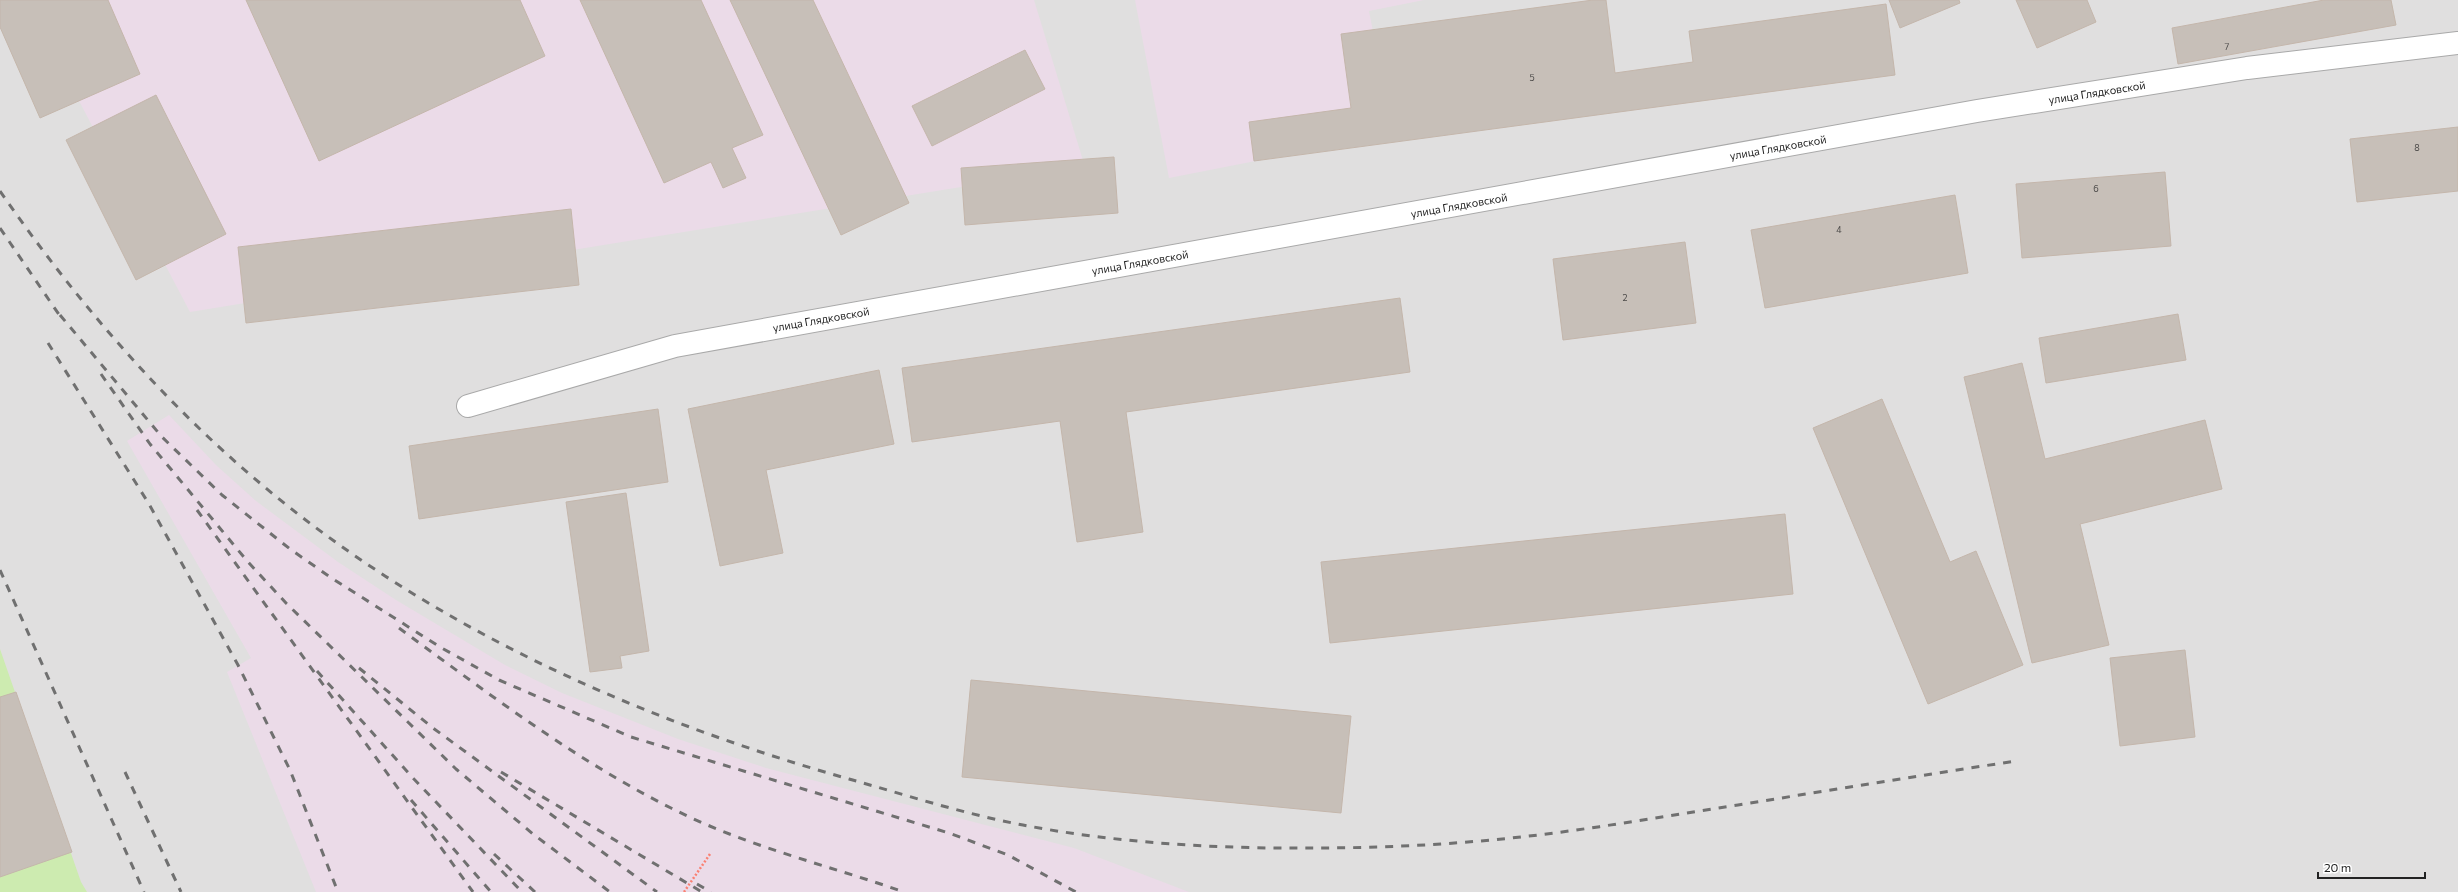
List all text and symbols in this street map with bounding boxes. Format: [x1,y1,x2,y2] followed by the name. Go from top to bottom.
[2225,41,2230,52] house number: 7
[1529,72,1535,83] house number: 5
[2048,78,2146,106] street label: улица Глядковской
[1729,132,1827,162] street label: улица Глядковской
[2414,142,2420,153] house number: 8
[2093,183,2099,194] house number: 6
[1410,190,1508,220] street label: улица Глядковской
[1836,224,1842,235] house number: 4
[1091,247,1189,277] street label: улица Глядковской
[1623,292,1628,303] house number: 2
[772,304,870,334] street label: улица Глядковской
[2318,854,2425,880] scale bar
[2324,860,2351,874] text: 20 m

